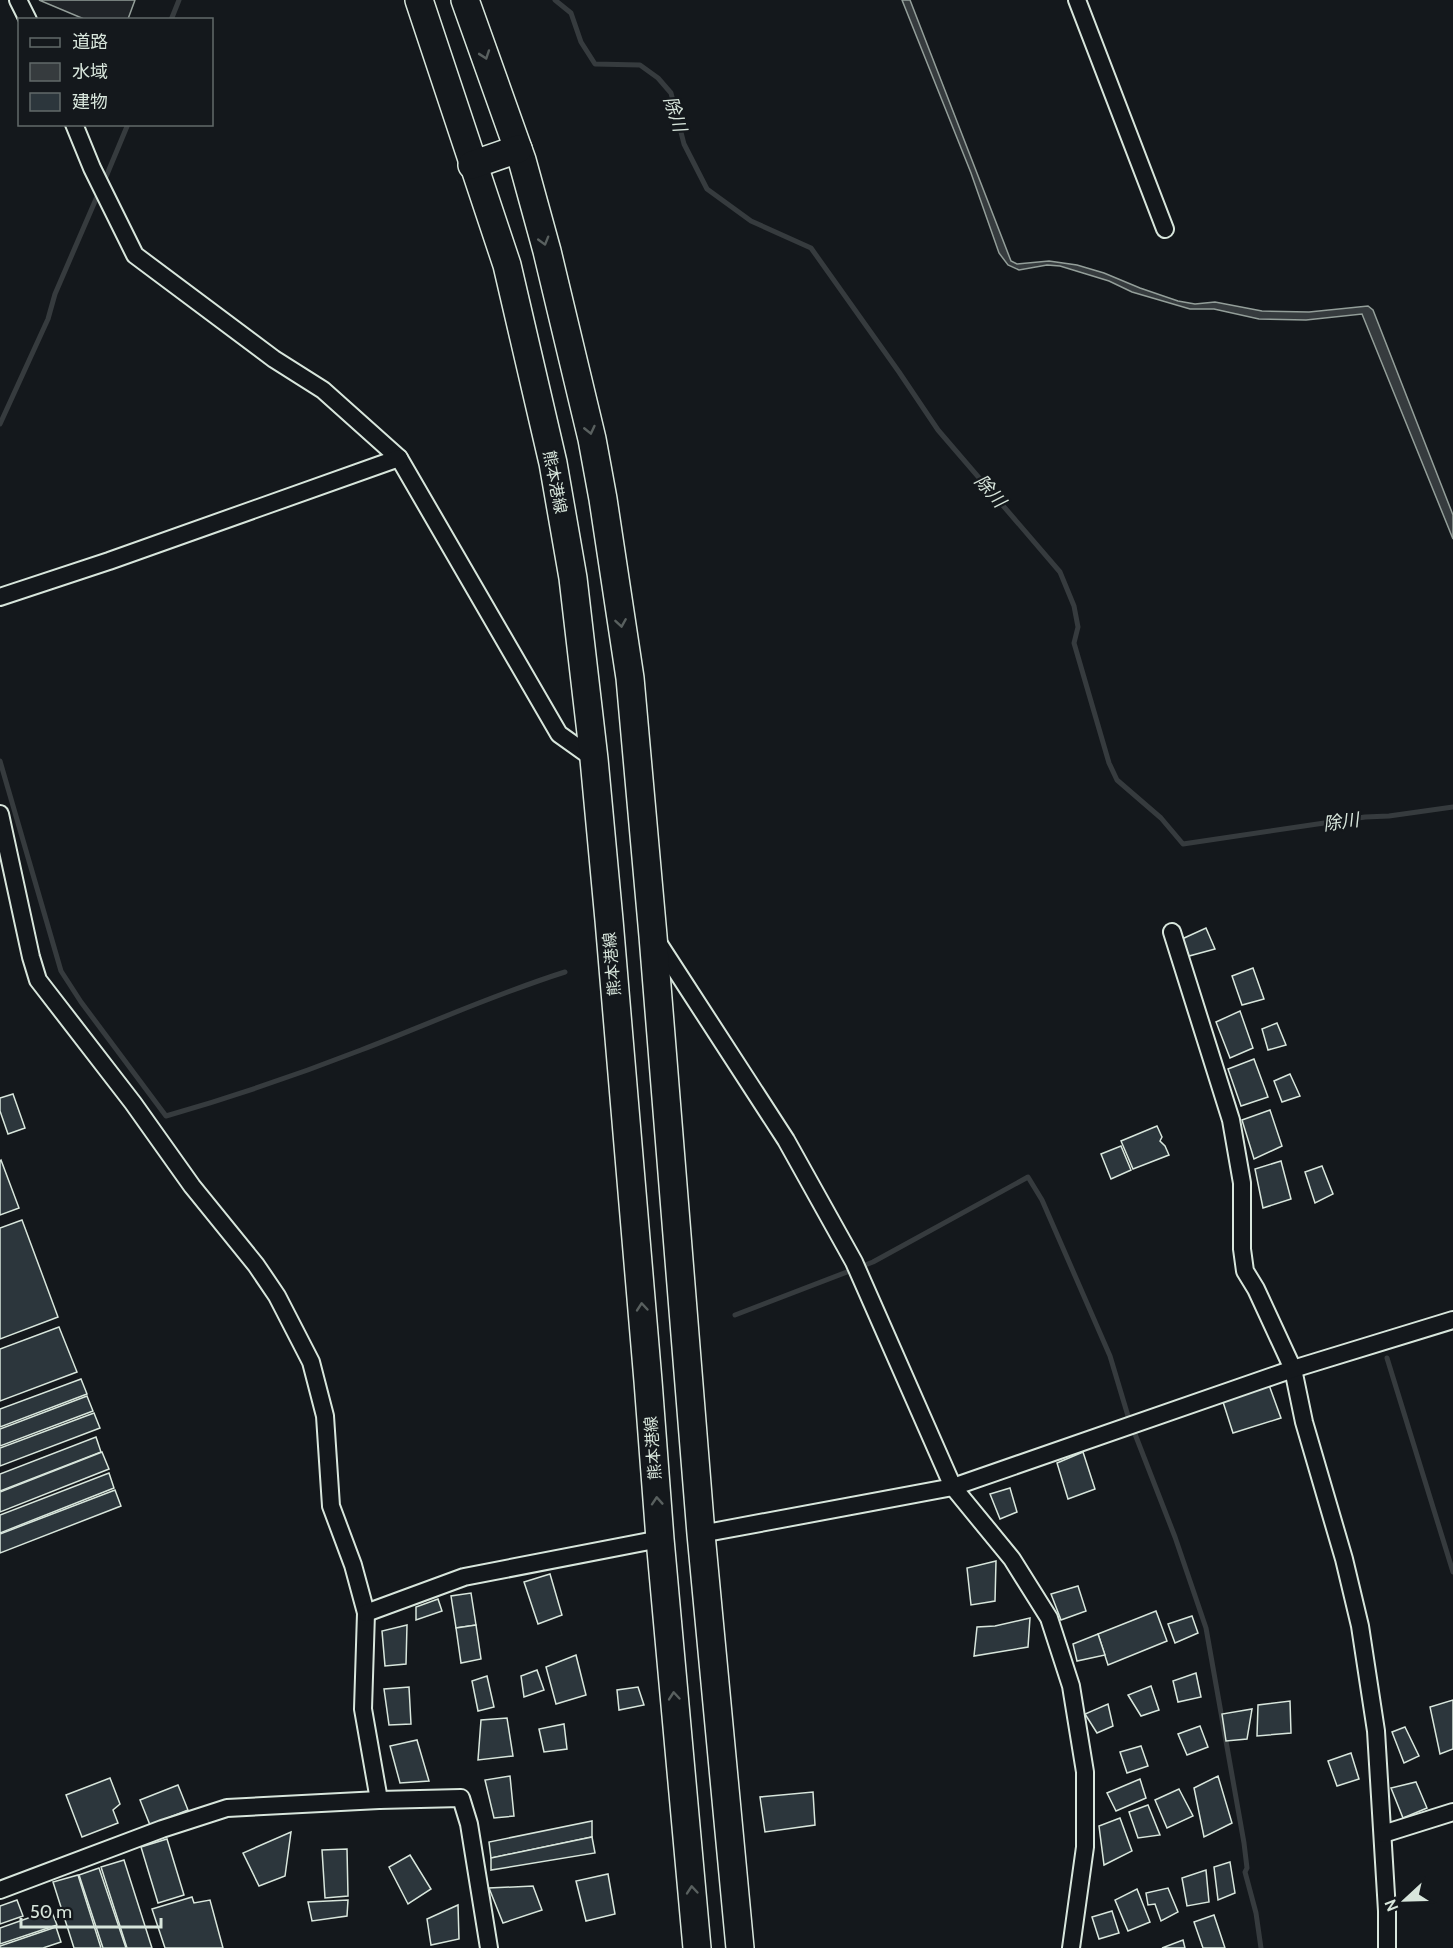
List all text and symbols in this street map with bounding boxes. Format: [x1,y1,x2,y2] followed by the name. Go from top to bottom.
[18,18,213,126] legend
[72,31,108,53] text: 道路
[477,49,490,60] one-way arrow
[72,61,108,83] text: 水域
[72,91,108,113] text: 建物
[659,93,692,136] water label: 除川
[537,235,549,246] one-way arrow
[582,425,595,435] one-way arrow
[540,449,570,515] street label: 熊本港線
[970,470,1011,513] water label: 除川
[615,618,627,627] one-way arrow
[1322,808,1362,835] water label: 除川
[600,931,624,997] street label: 熊本港線
[636,1302,649,1311] one-way arrow
[641,1415,665,1481] street label: 熊本港線
[651,1497,664,1506] one-way arrow
[668,1691,681,1700] one-way arrow
[1375,1870,1435,1930] north arrow
[686,1885,699,1894] one-way arrow
[21,1891,160,1929] scale bar
[1381,1897,1402,1914] text: N
[30,1901,72,1923] text: 50 m

